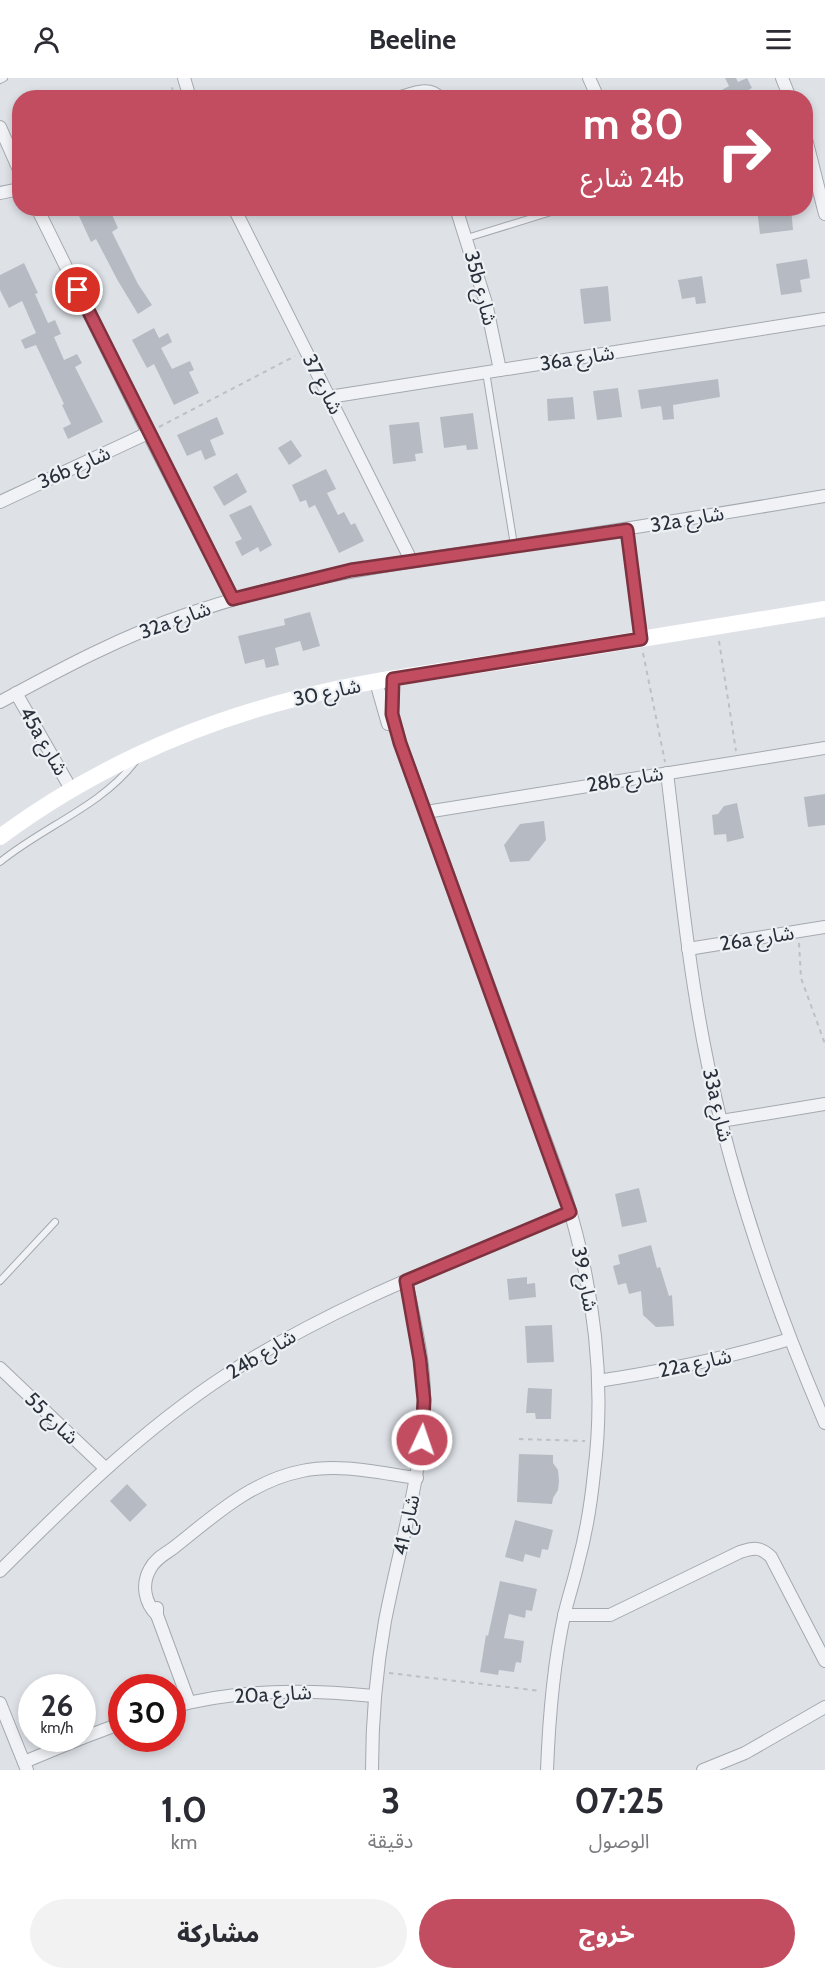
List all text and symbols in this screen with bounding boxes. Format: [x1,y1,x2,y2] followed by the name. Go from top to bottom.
[30,23,63,56] icon: person
[369,23,456,56] text: Beeline
[762,23,795,56] icon: menu
[583,98,684,150] text: 80 m
[705,114,783,192] icon: right
[581,161,684,194] text: 24b شارع
[457,248,502,329] street label: 35b شارع
[52,264,103,315] pin
[61,273,94,306] icon: arrive
[538,340,617,379] street label: 36a شارع
[295,350,348,419] street label: شارع 37
[34,440,115,496] street label: 36b شارع
[648,501,726,540] street label: 32a شارع
[136,596,215,647] street label: 32a شارع
[291,673,364,714] street label: شارع 30
[12,702,73,781] street label: 45a شارع
[585,761,665,800] street label: 28b شارع
[718,920,796,959] street label: 26a شارع
[695,1066,738,1145] street label: 33a شارع
[564,1244,603,1314] street label: شارع 39
[222,1324,302,1387] street label: 24b شارع
[656,1344,734,1385] street label: 22a شارع
[18,1387,84,1451] street label: شارع 55
[390,1408,454,1472] position arrow
[387,1492,428,1558] street label: شارع 41
[108,1674,186,1752] speed limit sign: 30
[234,1680,312,1711] street label: 20a شارع
[41,1687,73,1724] text: 26
[41,1719,73,1737] text: km/h
[381,1778,400,1822] text: 3
[574,1778,664,1822] text: 07:25
[161,1787,207,1831] text: 1.0
[368,1829,413,1853] text: دقيقة
[589,1829,650,1853] text: الوصول
[171,1830,197,1854] text: km
[30,1899,407,1968] button: مشاركة
[419,1899,795,1968] button: خروج

